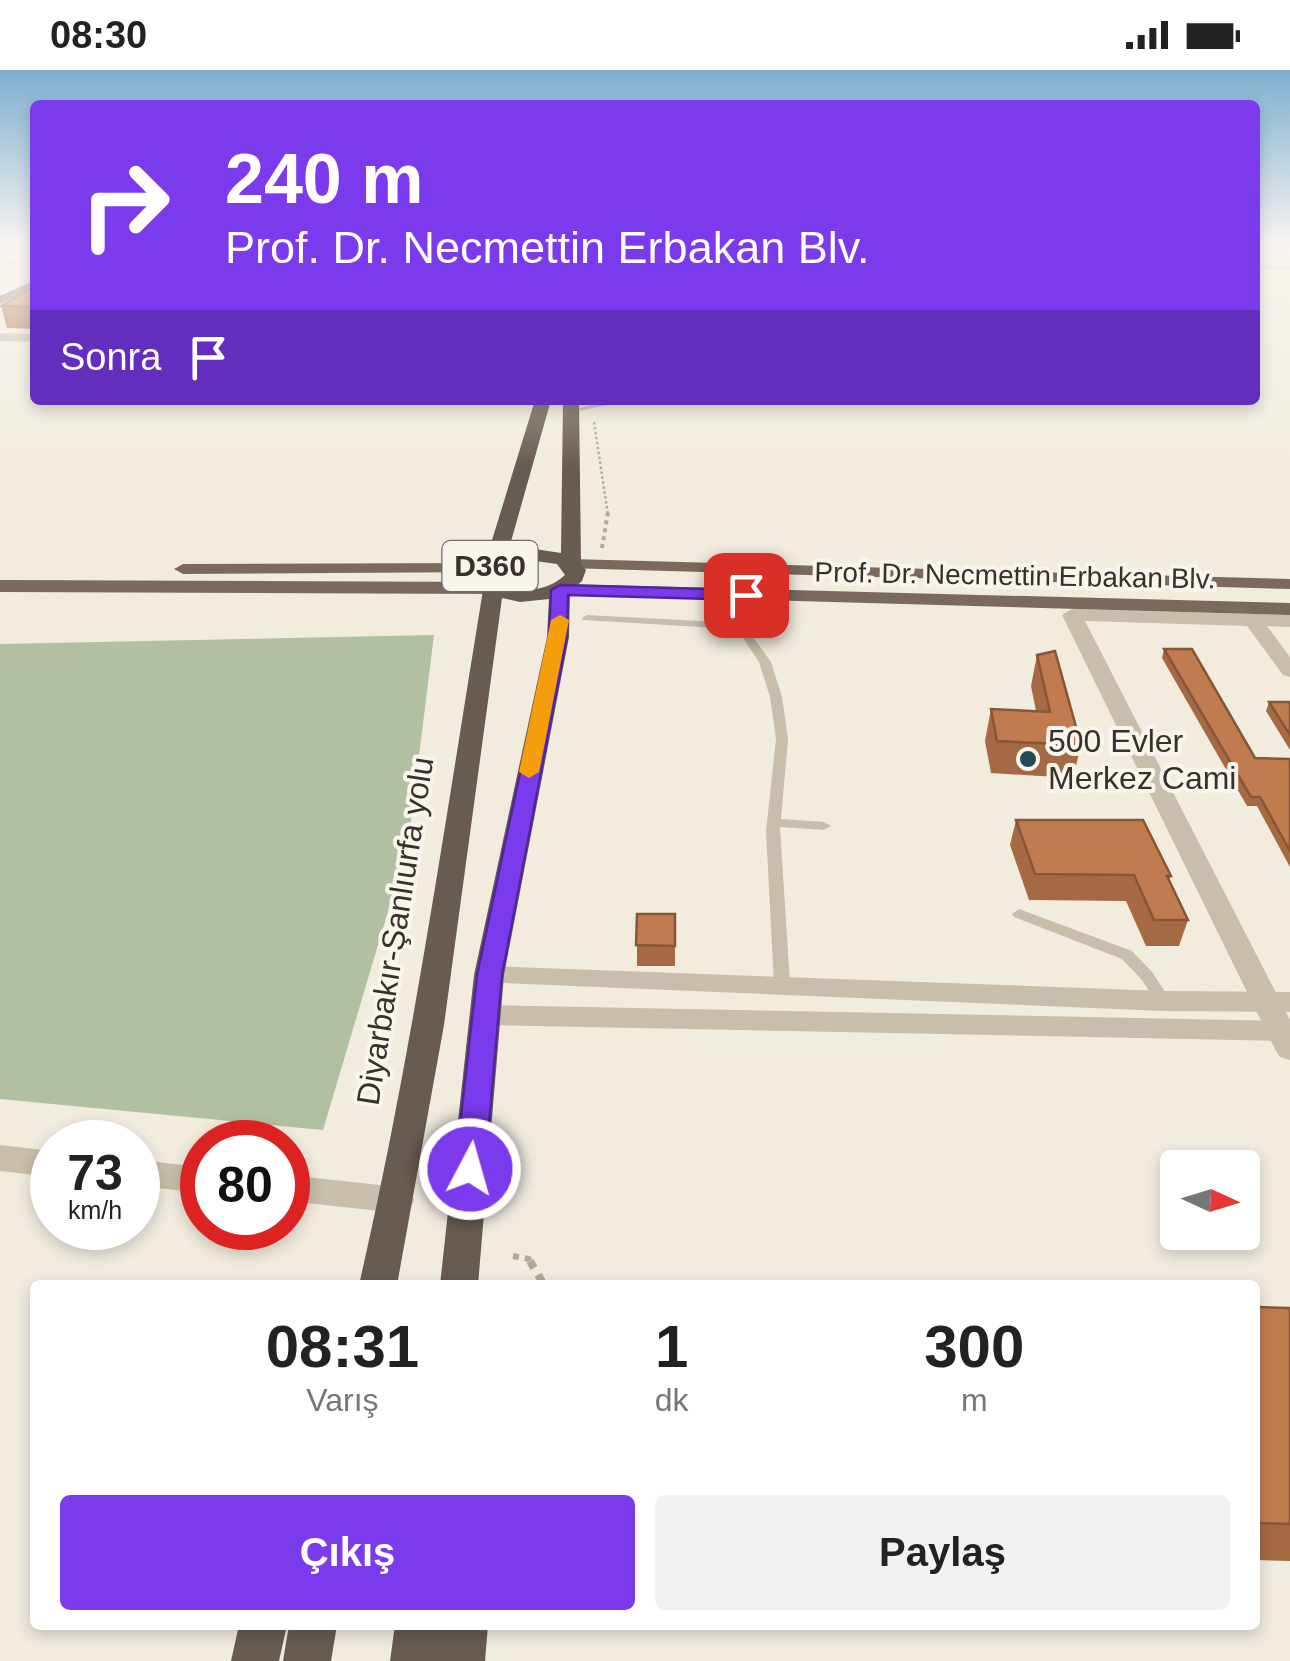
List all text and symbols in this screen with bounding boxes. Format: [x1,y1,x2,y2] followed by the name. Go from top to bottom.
[50,14,147,56] text: 08:30
[60,140,190,270] icon: right
[225,140,423,218] text: 240 m
[225,222,869,273] text: Prof. Dr. Necmettin Erbakan Blv.
[181,330,236,385] icon: arrive
[60,336,161,378] text: Sonra
[442,541,538,591] road number: D360
[704,553,789,638] pin
[814,557,1216,594] street label: Prof. Dr. Necmettin Erbakan Blv.
[719,568,774,623] icon: arrive
[1048,723,1236,796] place label: 500 Evler Merkez Cami
[1017,748,1039,770] marker: 500 Evler Merkez Cami
[350,754,440,1108] street label: Diyarbakır-Şanlıurfa yolu
[418,1117,522,1221] position arrow
[180,1120,310,1250] speed limit sign: 80
[67,1145,123,1201] text: 73
[1160,1150,1260,1250] north arrow
[1160,1150,1260,1250] map controls
[68,1196,122,1224] text: km/h
[266,1313,419,1380] text: 08:31
[655,1313,688,1380] text: 1
[924,1313,1024,1380] text: 300
[306,1382,379,1418] text: Varış
[655,1382,689,1418] text: dk
[961,1382,988,1418] text: m
[60,1495,635,1610] button: Çıkış
[655,1495,1230,1610] button: Paylaş

